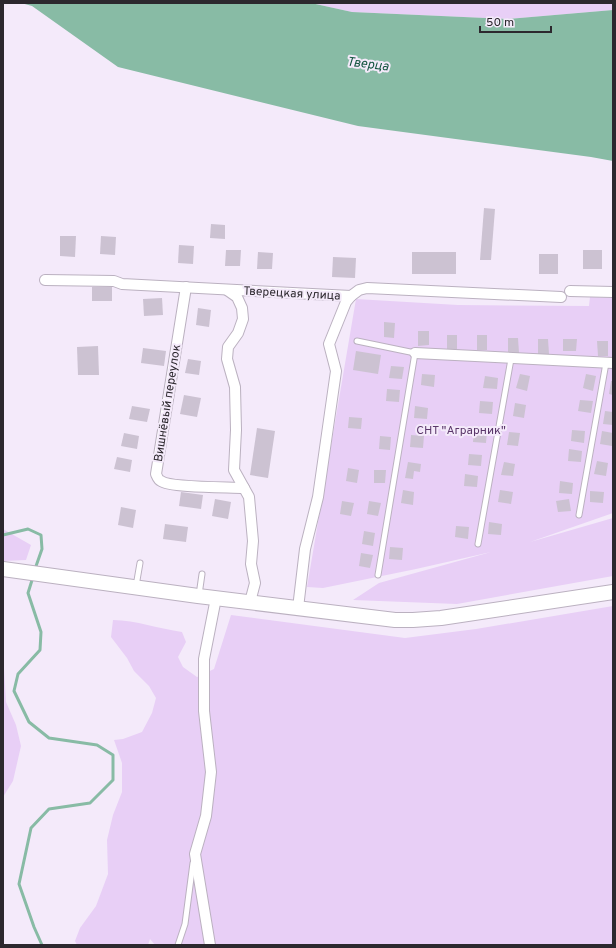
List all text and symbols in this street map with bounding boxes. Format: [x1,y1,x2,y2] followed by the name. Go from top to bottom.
[480,8,551,34] scale bar
[486,15,514,31] text: 50 m
[346,54,390,76] water label: Тверца
[243,283,341,305] street label: Тверецкая улица
[151,343,185,463] street label: Вишнёвый переулок
[416,423,506,439] park label: СНТ "Аграрник"

